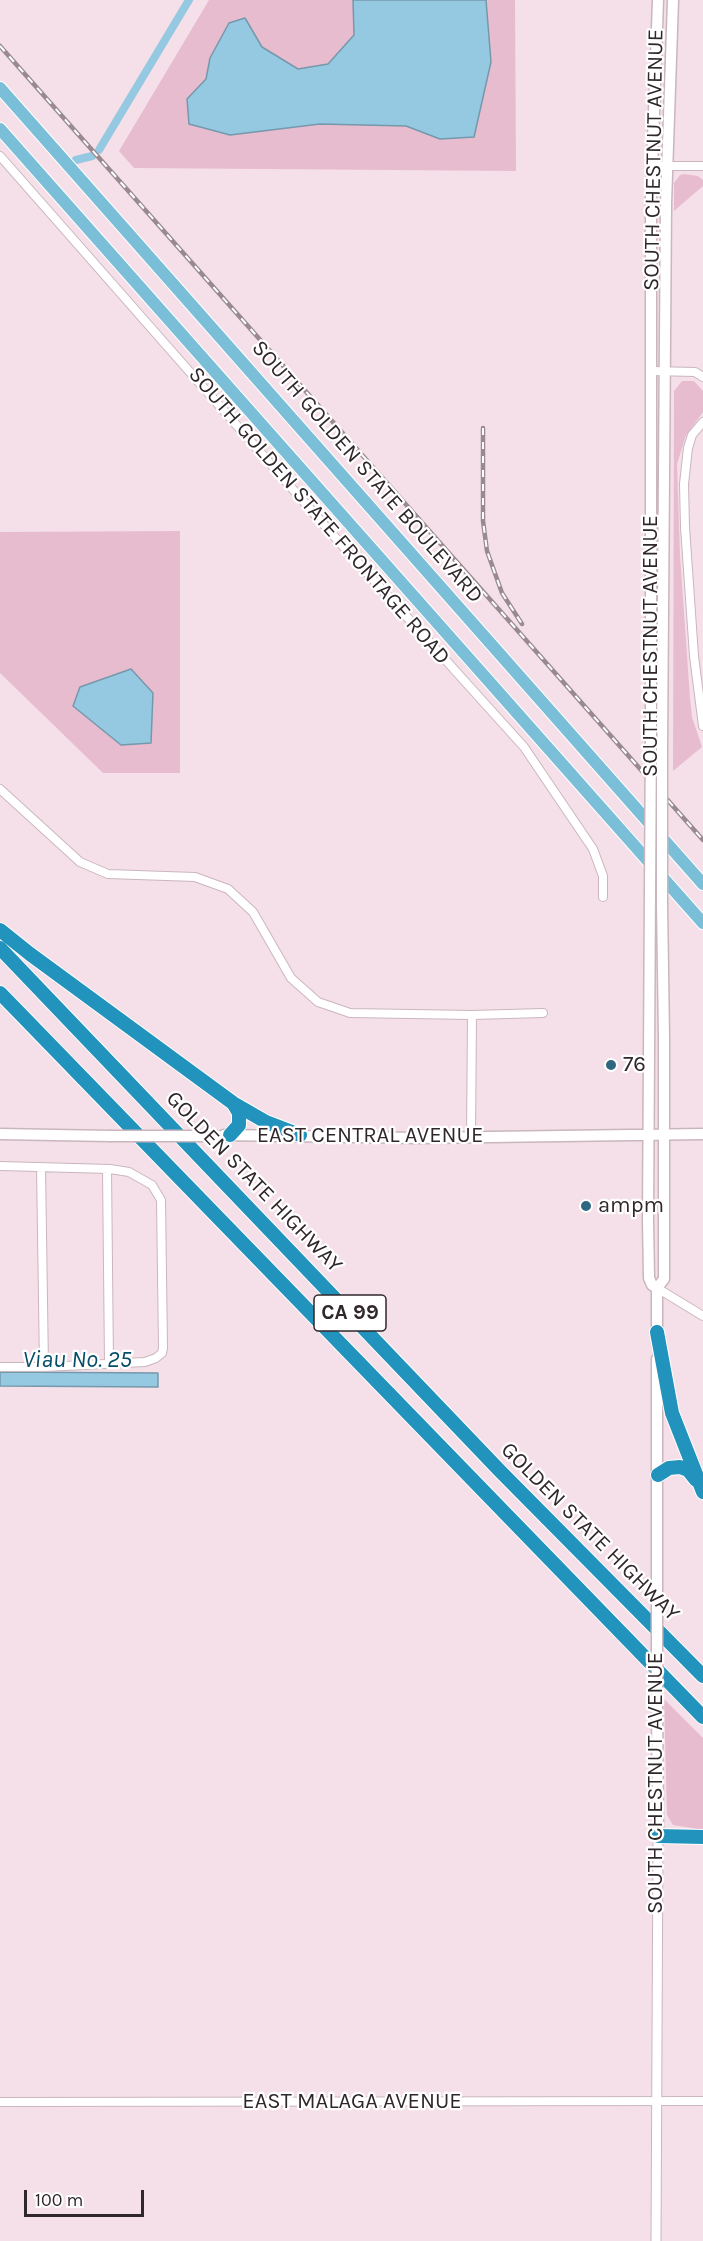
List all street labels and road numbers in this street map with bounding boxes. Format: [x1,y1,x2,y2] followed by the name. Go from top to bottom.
[639,29,669,291] street label: SOUTH CHESTNUT AVENUE
[246,335,488,609] street label: SOUTH GOLDEN STATE BOULEVARD
[182,362,456,670] street label: SOUTH GOLDEN STATE FRONTAGE ROAD
[638,515,664,777] street label: SOUTH CHESTNUT AVENUE
[160,1086,348,1278] street label: GOLDEN STATE HIGHWAY
[257,1123,483,1149] street label: EAST CENTRAL AVENUE
[314,1295,386,1331] road number: CA 99
[495,1437,685,1627] street label: GOLDEN STATE HIGHWAY
[643,1652,669,1914] street label: SOUTH CHESTNUT AVENUE
[242,2089,462,2115] street label: EAST MALAGA AVENUE

